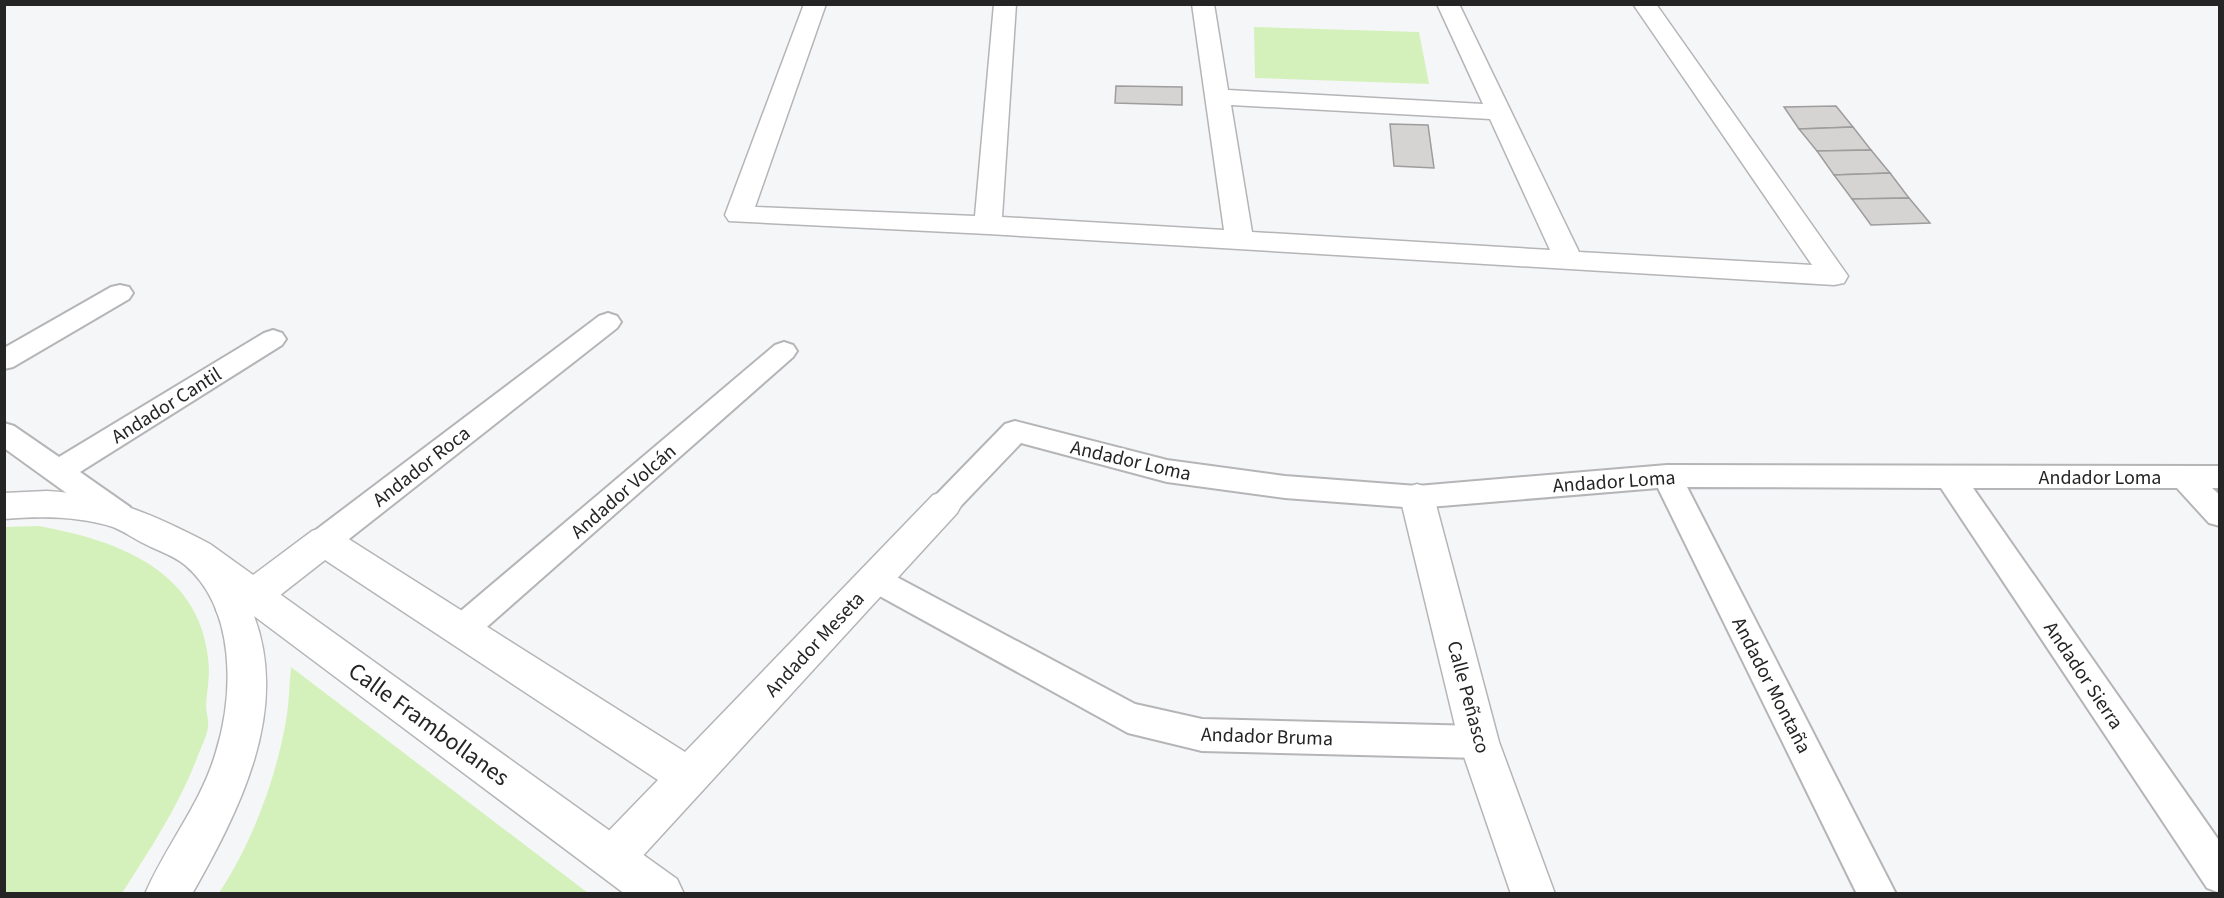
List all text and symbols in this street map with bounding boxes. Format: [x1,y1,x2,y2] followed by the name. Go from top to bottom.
[106,361,227,451] street label: Andador Cantil
[367,420,476,514] street label: Andador Roca
[1068,434,1194,488] street label: Andador Loma
[565,438,683,546] street label: Andador Volcán
[1552,464,1676,500] street label: Andador Loma
[2039,464,2161,492] street label: Andador Loma
[759,586,871,704] street label: Andador Meseta
[1725,612,1818,758] street label: Andador Montaña
[2037,616,2130,735] street label: Andador Sierra
[1440,638,1496,757] street label: Calle Peñasco
[341,654,516,795] street label: Calle Frambollanes
[1200,721,1333,753] street label: Andador Bruma

